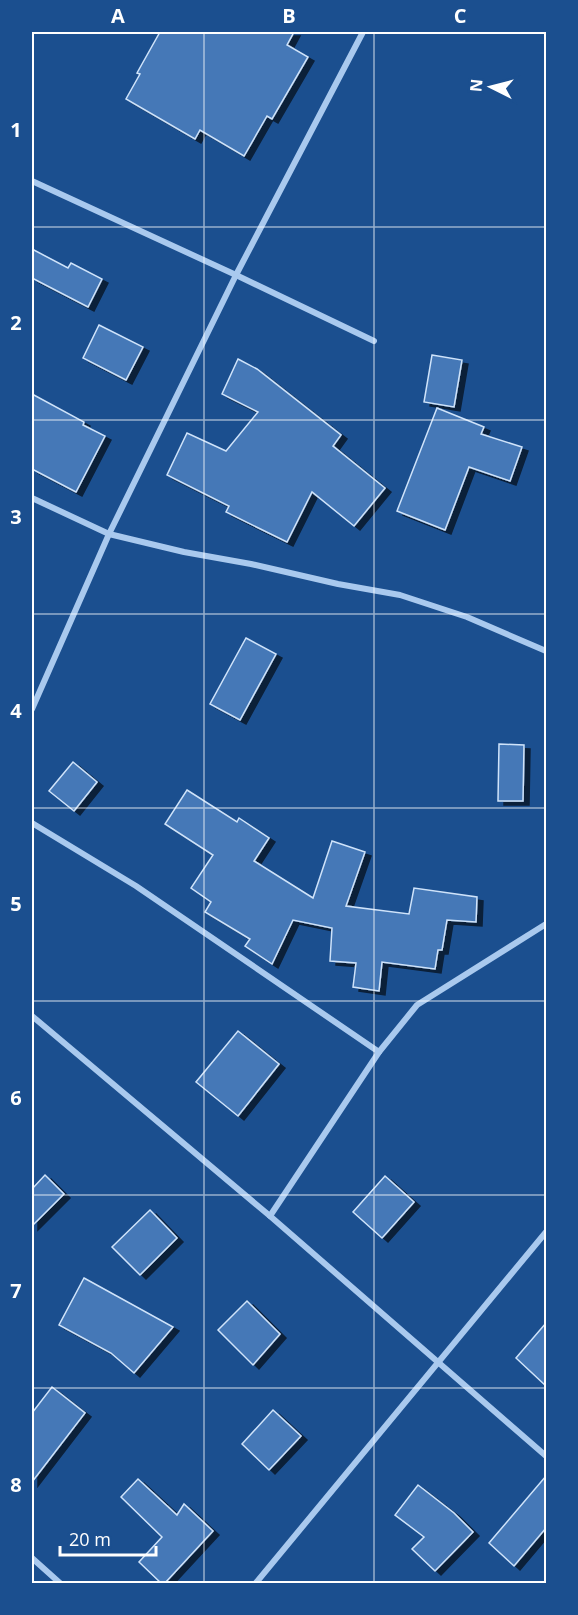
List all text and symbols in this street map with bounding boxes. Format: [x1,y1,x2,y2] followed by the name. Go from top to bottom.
[111,2,125,29] text: A
[282,2,296,29] text: B
[454,2,467,29] text: C
[461,57,521,117] north arrow
[464,78,488,93] text: N
[10,116,22,143] text: 1
[10,309,22,336] text: 2
[10,503,22,530] text: 3
[10,697,22,724] text: 4
[10,890,22,917] text: 5
[10,1084,22,1111] text: 6
[10,1277,22,1304] text: 7
[10,1471,22,1498] text: 8
[60,1519,156,1557] scale bar
[69,1527,111,1551] text: 20 m

